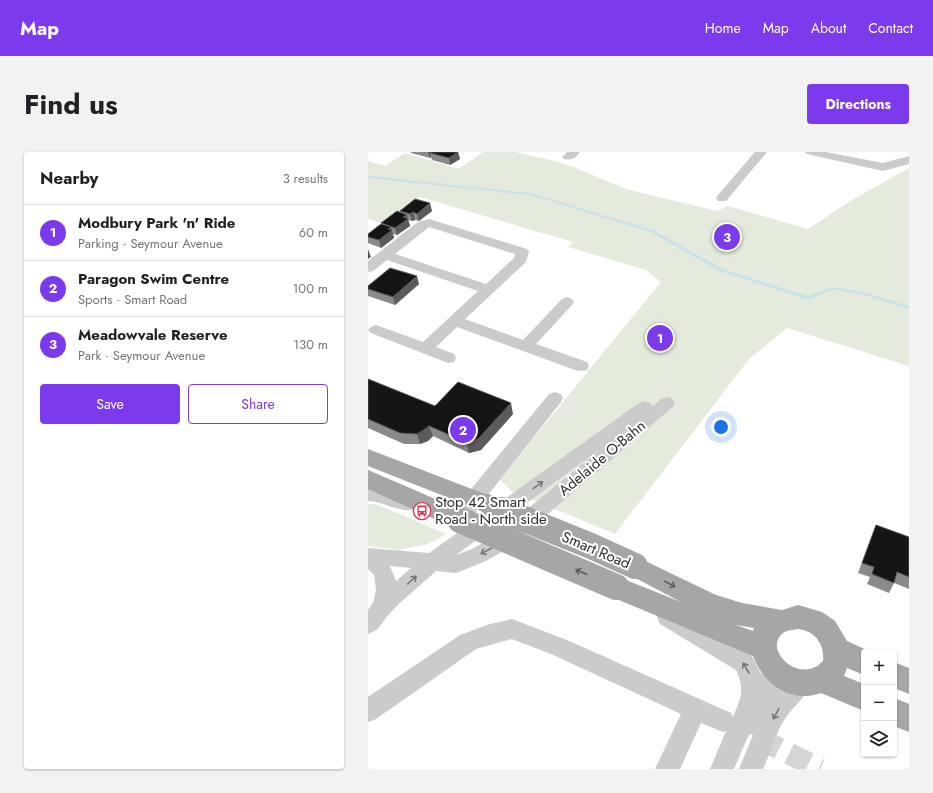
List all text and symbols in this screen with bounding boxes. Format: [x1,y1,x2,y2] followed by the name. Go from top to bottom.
[20,15,59,42] text: Map
[705,18,741,38] text: Home
[763,18,789,38] text: Map
[811,18,846,38] text: About
[868,18,913,38] text: Contact
[24,84,118,125] text: Find us
[807,84,909,124] button: Directions
[40,166,98,190] text: Nearby
[283,169,328,188] text: 3 results
[78,212,235,234] text: Modbury Park 'n' Ride
[714,222,740,252] pin: 3
[50,223,56,242] text: 1
[299,223,328,242] text: 60 m
[78,234,223,253] text: Parking · Seymour Avenue
[78,268,229,290] text: Paragon Swim Centre
[49,279,57,298] text: 2
[293,279,328,298] text: 100 m
[78,290,187,309] text: Sports · Smart Road
[647,323,673,353] pin: 1
[78,324,228,346] text: Meadowvale Reserve
[49,335,57,354] text: 3
[293,335,328,354] text: 130 m
[78,346,205,365] text: Park · Seymour Avenue
[40,384,180,424] button: Save
[188,384,328,424] button: Share
[450,415,476,445] pin: 2
[554,415,650,501] street label: Adelaide O-Bahn
[711,417,731,437] your location
[533,481,544,489] one-way arrow
[435,491,547,530] place label: Stop 42 Smart Road - North side
[412,501,432,521] bus stop icon: Stop 42 Smart Road - North side
[558,526,634,574] street label: Smart Road
[480,548,492,556] one-way arrow
[575,568,587,575] one-way arrow
[407,575,418,584] one-way arrow
[663,581,675,588] one-way arrow
[861,649,897,757] map controls
[861,649,897,685] button: +
[741,662,749,674] one-way arrow
[861,685,897,721] button: −
[771,708,779,720] one-way arrow
[861,721,897,757] button: layers

